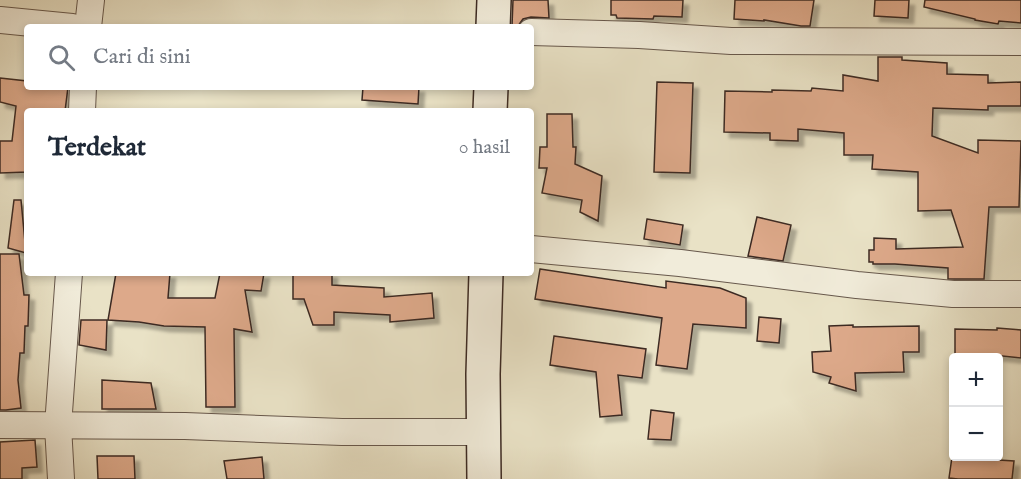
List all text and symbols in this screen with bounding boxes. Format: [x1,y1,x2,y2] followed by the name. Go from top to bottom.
[24,24,534,90] search box
[45,41,78,74] icon: search
[93,43,191,71] text: Cari di sini
[48,131,146,164] text: Terdekat
[459,135,510,160] text: 0 hasil
[949,353,1003,461] map controls
[949,353,1003,407] button: +
[949,407,1003,461] button: −

